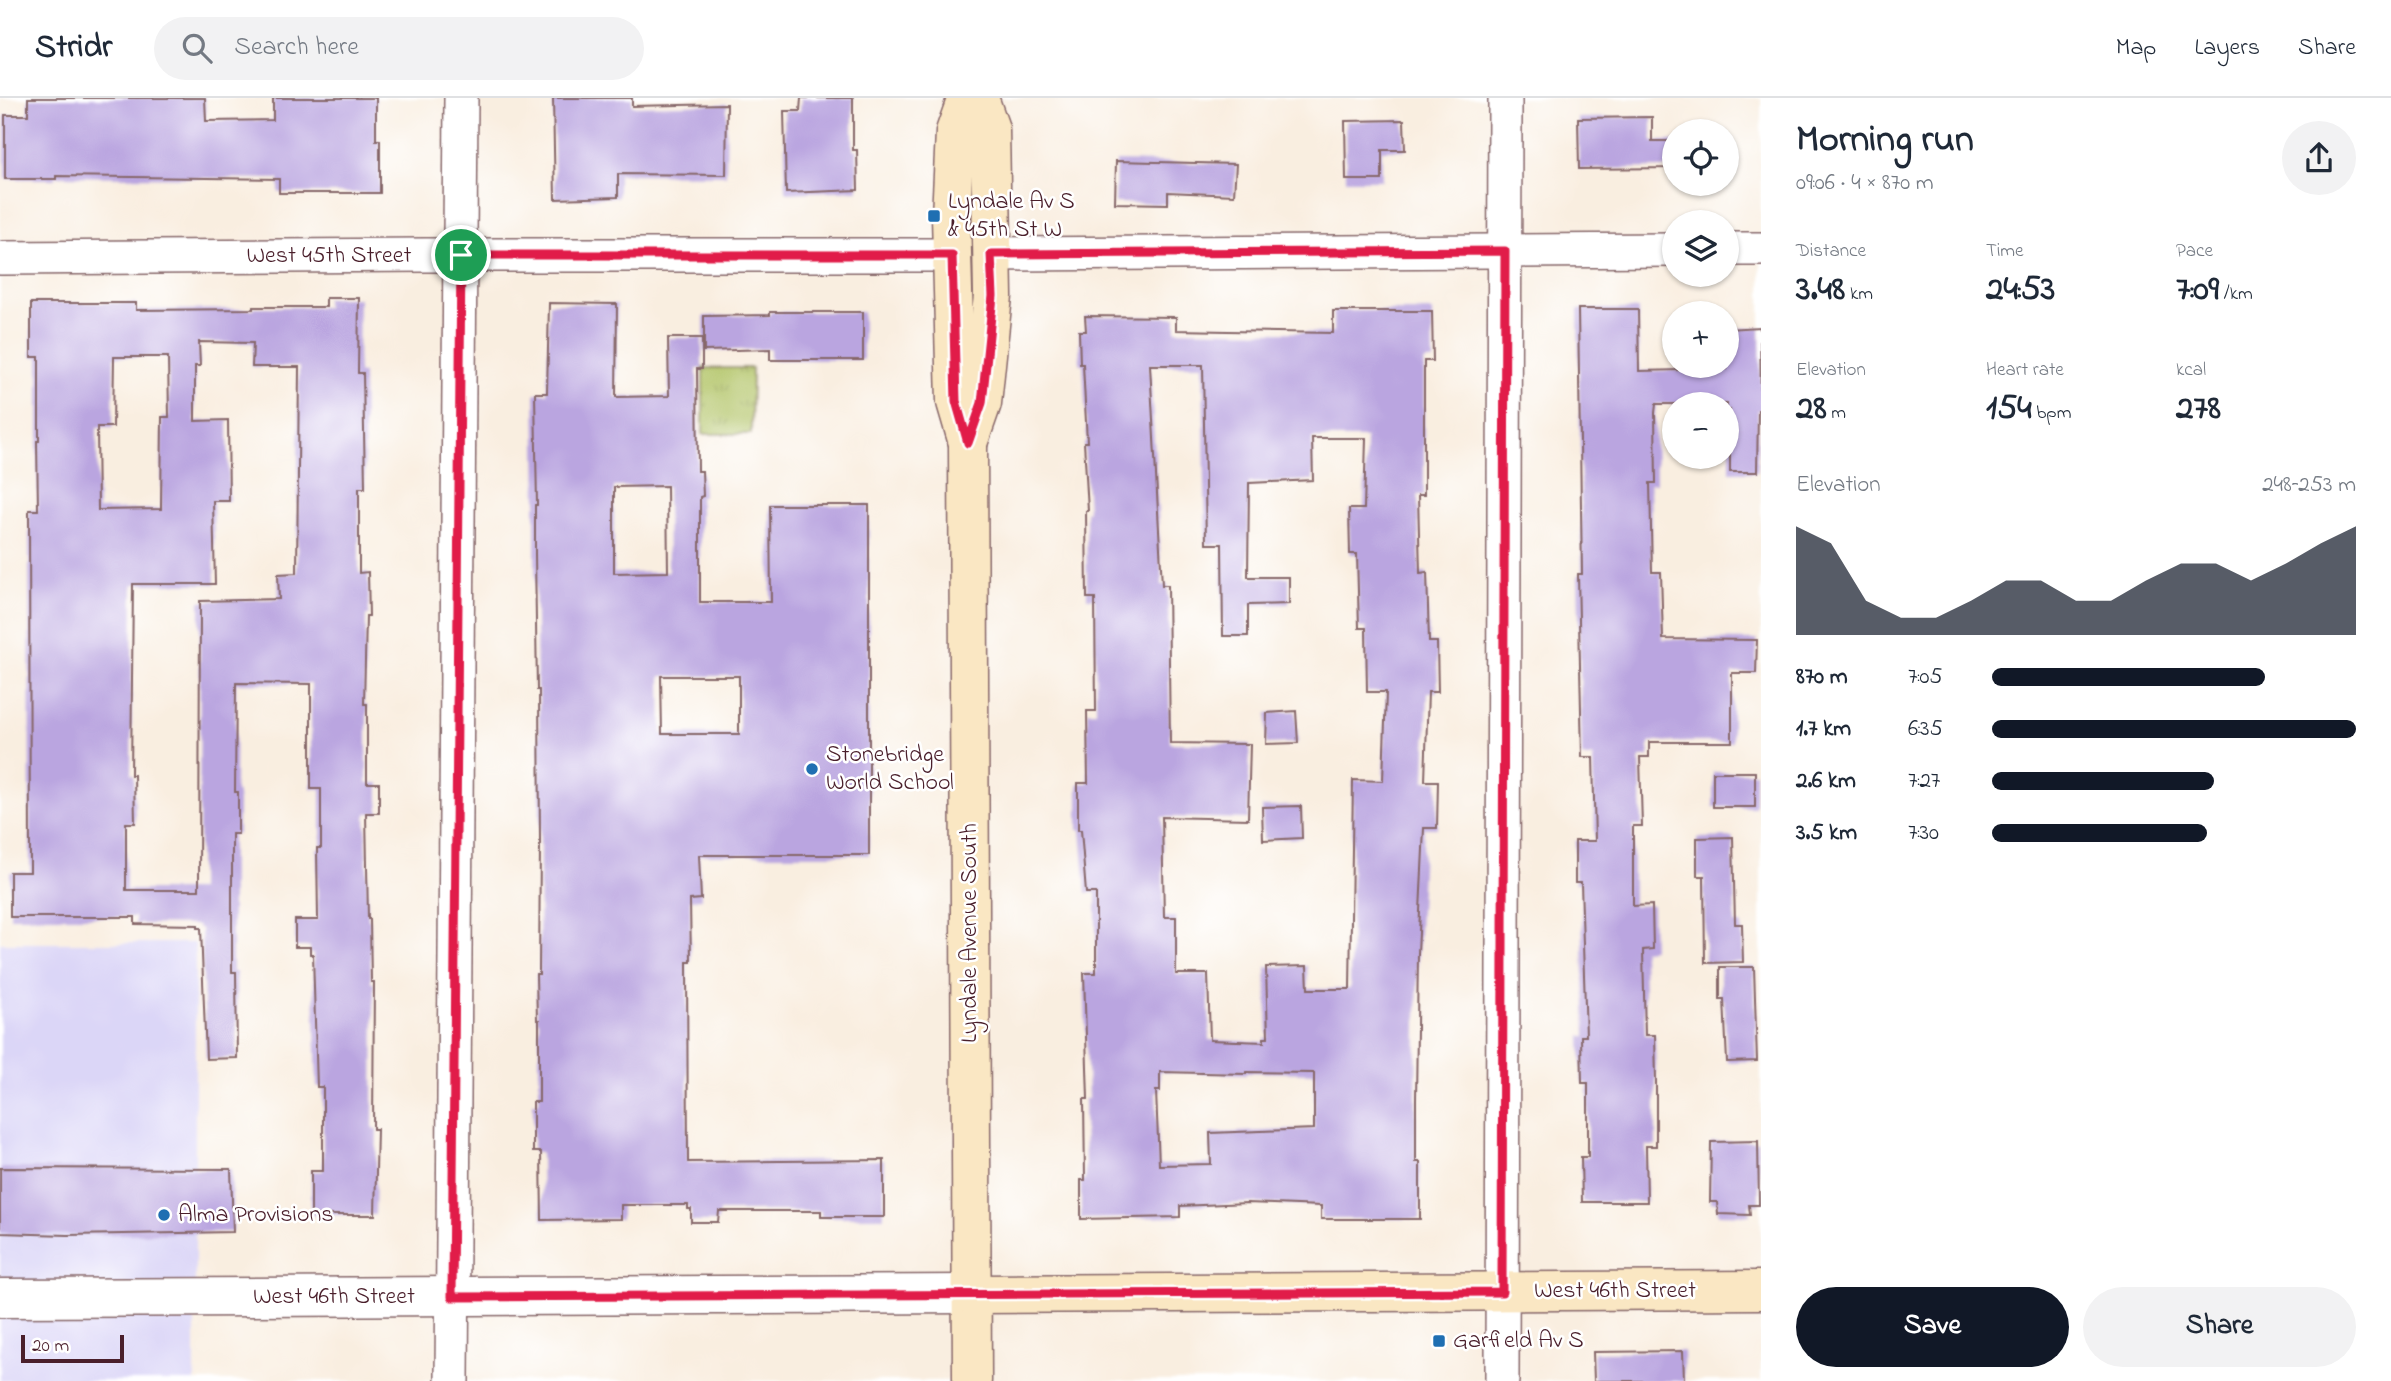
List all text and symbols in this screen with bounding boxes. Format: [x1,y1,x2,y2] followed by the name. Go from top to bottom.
[154,17,644,80] search box
[35,24,112,72] text: Stridr
[178,29,216,67] icon: search
[234,29,359,67] text: Search here
[2116,31,2156,66] text: Map
[2194,31,2260,66] text: Layers
[2298,31,2356,66] text: Share
[1796,113,1974,169] text: Morning run
[1662,119,1739,469] map controls
[1662,119,1739,196] button: locate
[2282,121,2356,195] button: share
[1796,167,1934,200] text: 09:06 · 4 × 870 m
[948,185,1075,248] place label: Lyndale Av S & 45th St W
[926,208,942,224] marker: Lyndale Av S & 45th St W
[1662,210,1739,287] button: layers
[431,225,491,285] pin
[442,236,480,274] icon: arrive
[1796,238,1866,265] text: Distance
[1986,238,2024,265] text: Time
[2176,238,2213,265] text: Pace
[246,239,412,274] street label: West 45th Street
[1796,265,1845,316] text: 3.48
[1986,265,2055,316] text: 24:53
[2176,265,2219,316] text: 7:09
[1845,281,1873,308] text: km
[2219,281,2253,308] text: /km
[1662,301,1739,378] button: +
[1796,357,1866,384] text: Elevation
[1986,357,2064,384] text: Heart rate
[2176,357,2206,384] text: kcal
[1796,384,1827,435] text: 28
[1986,384,2032,435] text: 154
[2176,384,2221,435] text: 278
[1662,392,1739,469] button: −
[1827,400,1846,427] text: m
[2032,400,2071,427] text: bpm
[1796,469,1881,502] text: Elevation
[2262,469,2356,502] text: 248–253 m
[1796,661,1848,694] text: 870 m
[1908,661,1943,694] text: 7:05
[1796,713,1851,746] text: 1.7 km
[1908,713,1943,746] text: 6:35
[826,738,954,801] place label: Stonebridge World School
[804,761,820,777] marker: Stonebridge World School
[1796,765,1856,798] text: 2.6 km
[1908,765,1940,798] text: 7:27
[1796,817,1857,850] text: 3.5 km
[1908,817,1939,850] text: 7:30
[953,823,989,1043] street label: Lyndale Avenue South
[178,1198,333,1233] place label: Alma Provisions
[156,1207,172,1223] marker: Alma Provisions
[1534,1274,1696,1309] street label: West 46th Street
[253,1280,415,1315] street label: West 46th Street
[1796,1287,2069,1367] button: Save
[2083,1287,2356,1367] button: Share
[1453,1324,1584,1359] place label: Garfield Av S
[21,1332,124,1364] scale bar
[32,1333,69,1360] text: 20 m
[1431,1333,1447,1349] marker: Garfield Av S

